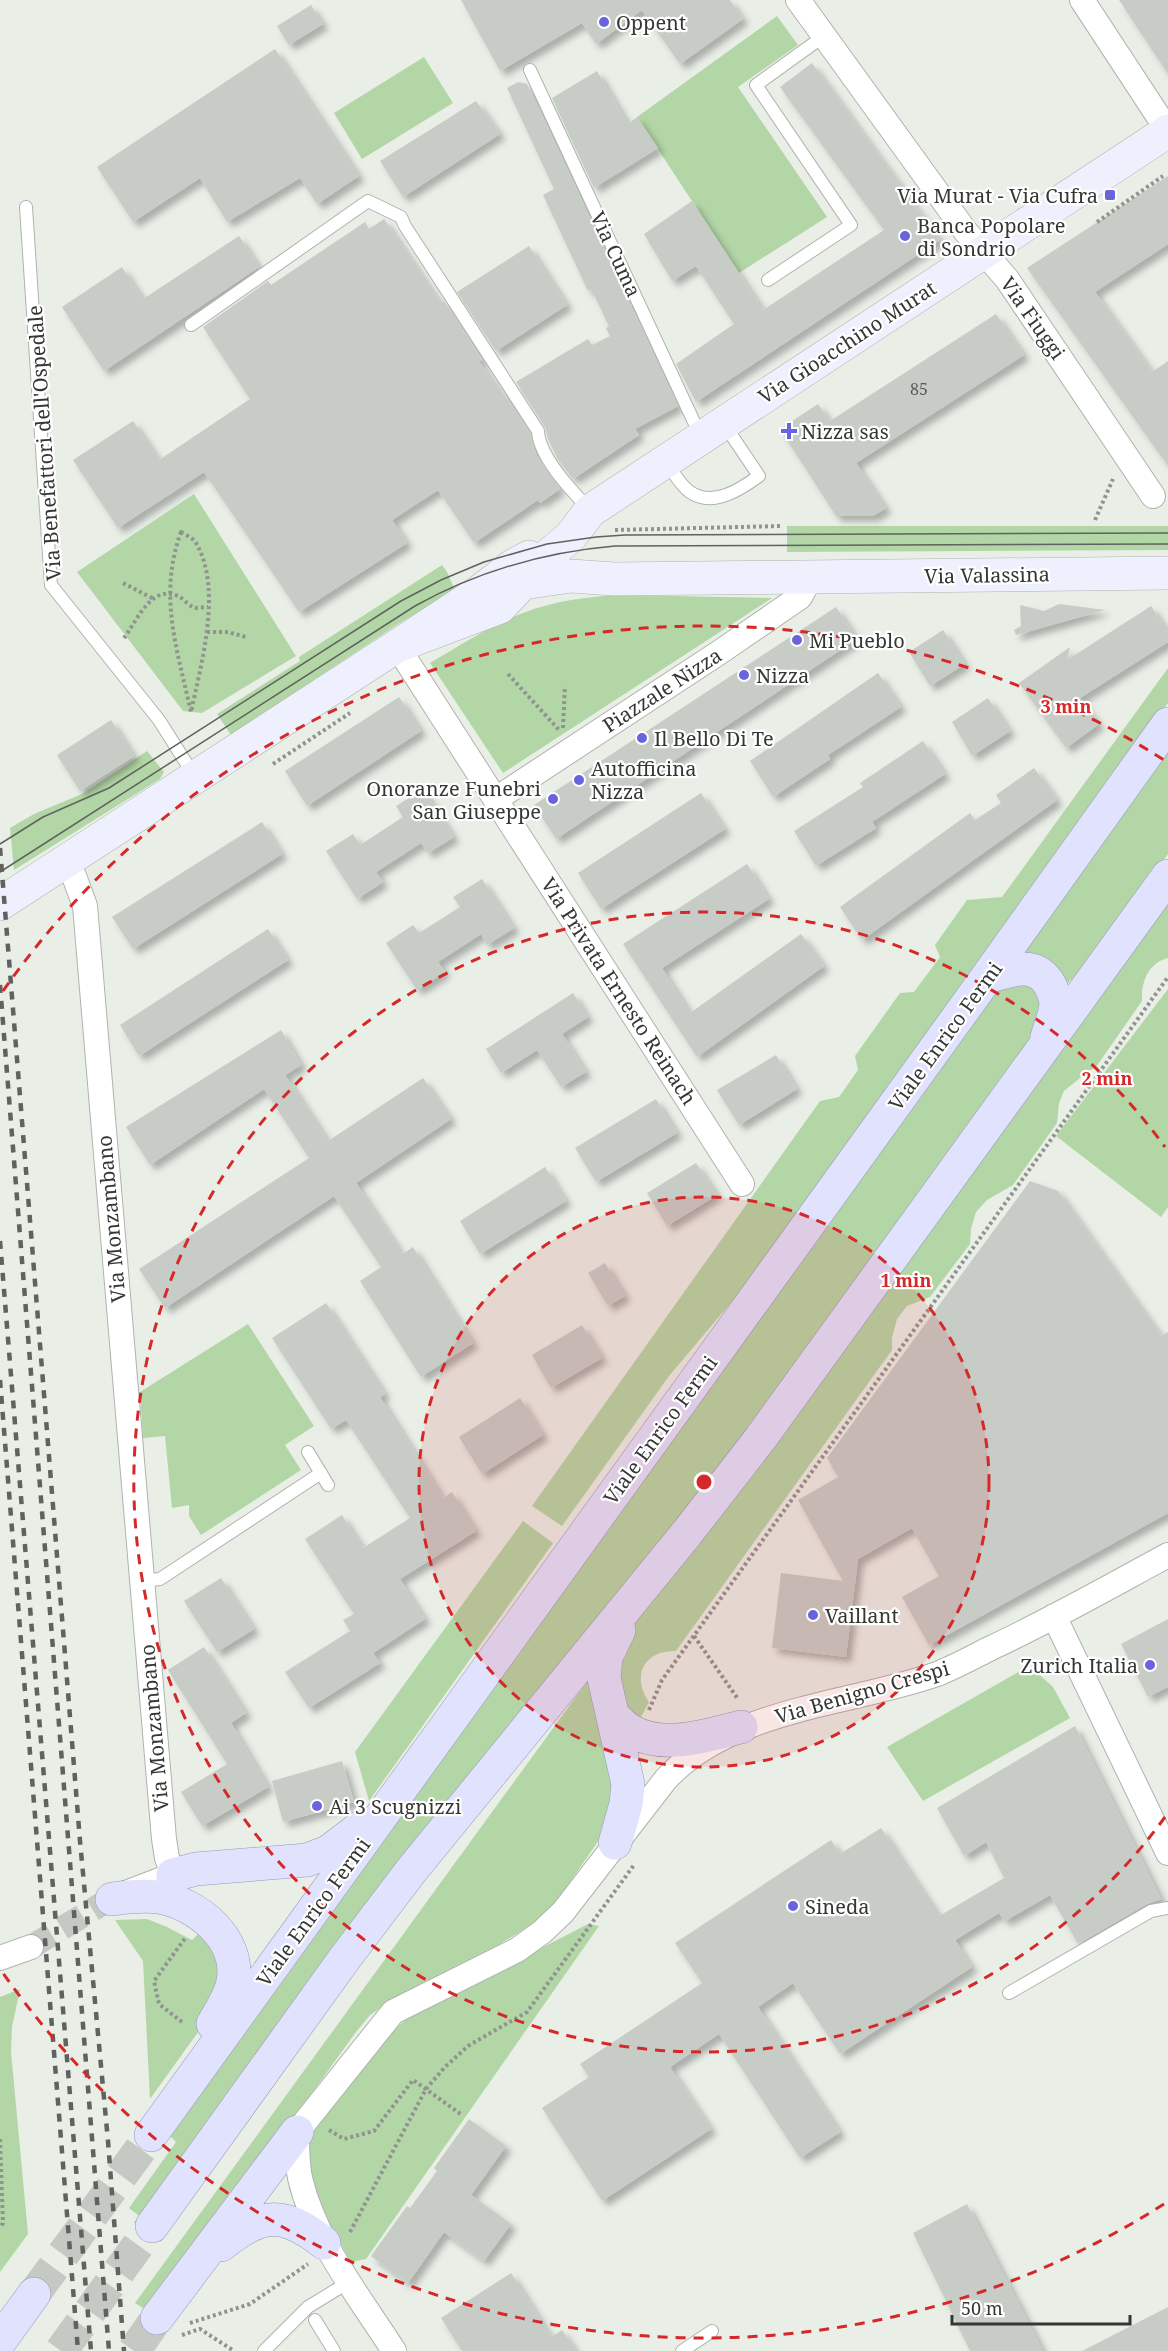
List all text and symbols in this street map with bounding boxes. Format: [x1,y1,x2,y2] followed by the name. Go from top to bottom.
[616,9,686,36] place label: Oppent
[597,15,611,29] marker: Oppent
[897,182,1098,209] place label: Via Murat - Via Cufra
[1103,188,1117,202] marker: Via Murat - Via Cufra
[584,207,648,301] street label: Via Cuma
[917,212,1066,262] place label: Banca Popolare di Sondrio
[898,229,912,243] marker: Banca Popolare di Sondrio
[995,271,1072,365] street label: Via Fiuggi
[753,274,941,410] street label: Via Gioacchino Murat
[21,304,67,582] street label: Via Benefattori dell'Ospedale
[910,378,928,400] house number: 85
[801,418,889,445] place label: Nizza sas
[782,424,796,438] marker: Nizza sas
[924,560,1050,590] street label: Via Valassina
[809,627,905,654] place label: Mi Pueblo
[790,633,804,647] marker: Mi Pueblo
[597,641,727,739] street label: Piazzale Nizza
[756,662,809,689] place label: Nizza
[737,668,751,682] marker: Nizza
[1041,694,1091,718] text: 3 min
[654,725,774,752] place label: Il Bello Di Te
[635,731,649,745] marker: Il Bello Di Te
[591,755,696,805] place label: Autofficina Nizza
[572,773,586,787] marker: Autofficina Nizza
[366,775,542,825] place label: Onoranze Funebri San Giuseppe
[546,792,560,806] marker: Onoranze Funebri San Giuseppe
[535,872,703,1110] street label: Via Privata Ernesto Reinach
[882,956,1008,1116] street label: Viale Enrico Fermi
[1082,1066,1132,1090] text: 2 min
[90,1134,132,1304] street label: Via Monzambano
[881,1268,931,1292] text: 1 min
[597,1350,723,1510] street label: Viale Enrico Fermi
[694,1472,714,1492] centre of rings
[825,1602,899,1629] place label: Vaillant
[806,1608,820,1622] marker: Vaillant
[133,1643,175,1813] street label: Via Monzambano
[1020,1652,1138,1679] place label: Zurich Italia
[772,1654,953,1730] street label: Via Benigno Crespi
[1143,1658,1157,1672] marker: Zurich Italia
[329,1793,462,1820] place label: Ai 3 Scugnizzi
[310,1799,324,1813] marker: Ai 3 Scugnizzi
[250,1832,376,1992] street label: Viale Enrico Fermi
[805,1893,869,1920] place label: Sineda
[786,1899,800,1913] marker: Sineda
[952,2288,1130,2326] scale bar
[961,2296,1003,2320] text: 50 m

